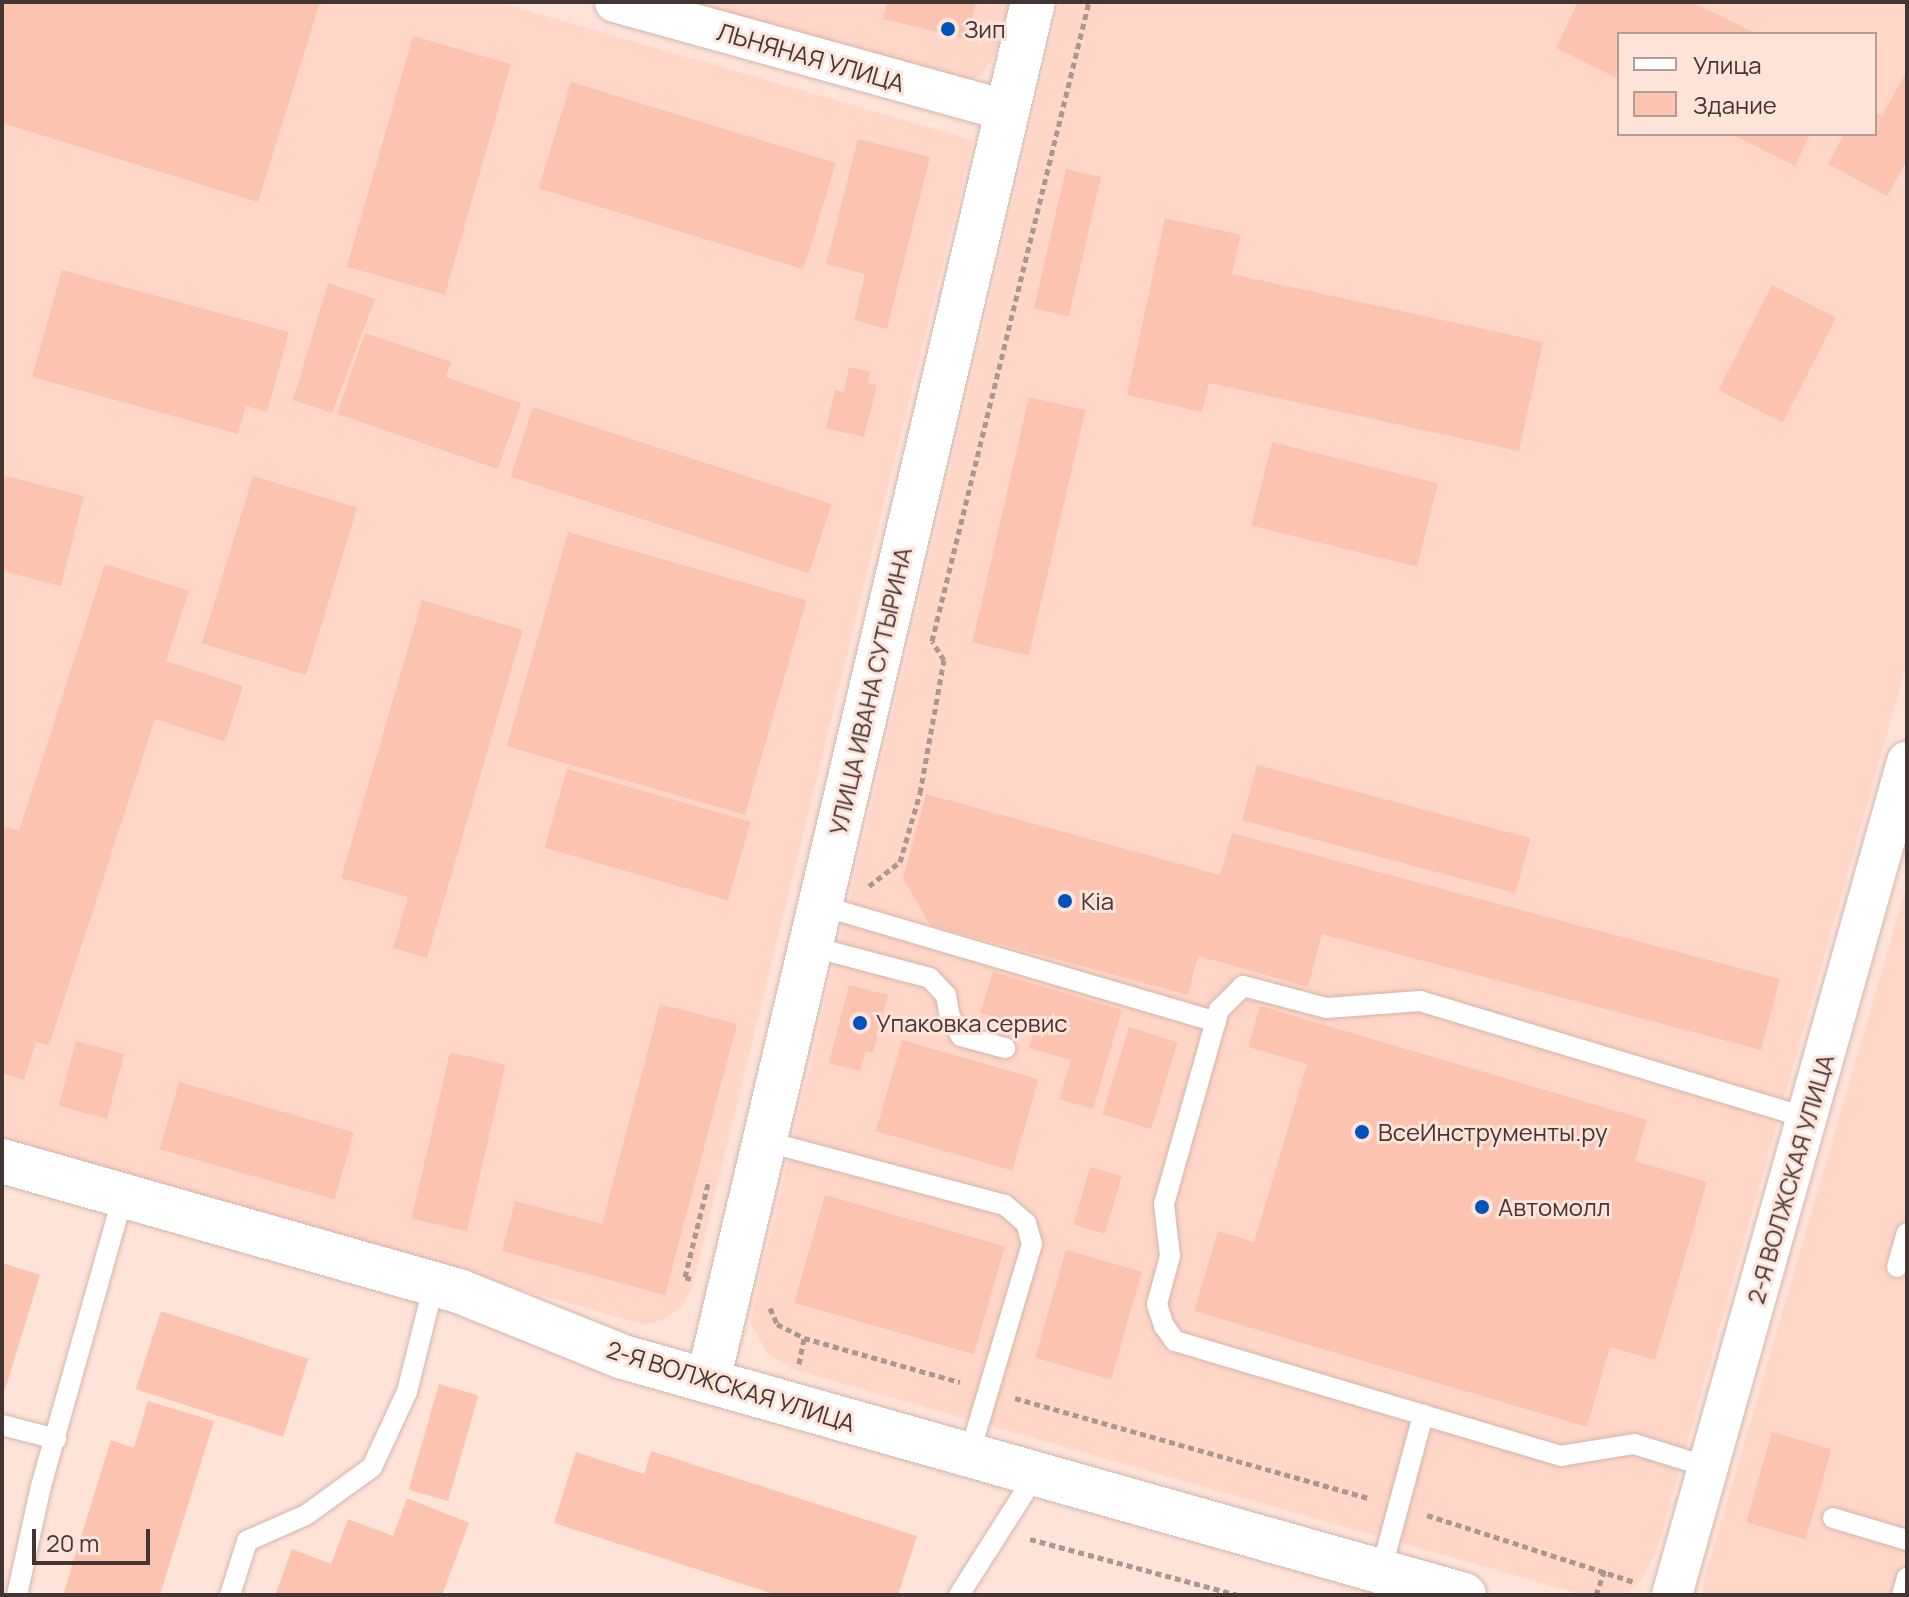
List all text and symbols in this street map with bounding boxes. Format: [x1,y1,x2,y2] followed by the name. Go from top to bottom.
[964,15,1006,43] place label: Зип
[714,16,908,98] street label: ЛЬНЯНАЯ УЛИЦА
[939,20,957,38] marker: Зип
[1617,32,1877,136] legend
[1693,48,1762,81] text: Улица
[1693,88,1777,121] text: Здание
[823,544,917,838] street label: УЛИЦА ИВАНА СУТЫРИНА
[1081,887,1114,915] place label: Kia
[1056,892,1074,910] marker: Kia
[876,1009,1068,1037] place label: Упаковка сервис
[851,1014,869,1032] marker: Упаковка сервис
[1741,1051,1839,1307] street label: 2-Я ВОЛЖСКАЯ УЛИЦА
[1378,1118,1608,1146] place label: ВсеИнструменты.ру
[1353,1123,1371,1141] marker: ВсеИнструменты.ру
[1498,1193,1611,1221] place label: Автомолл
[1473,1198,1491,1216] marker: Автомолл
[603,1335,859,1437] street label: 2-Я ВОЛЖСКАЯ УЛИЦА
[36,1513,154,1563] scale bar
[46,1526,99,1559] text: 20 m

